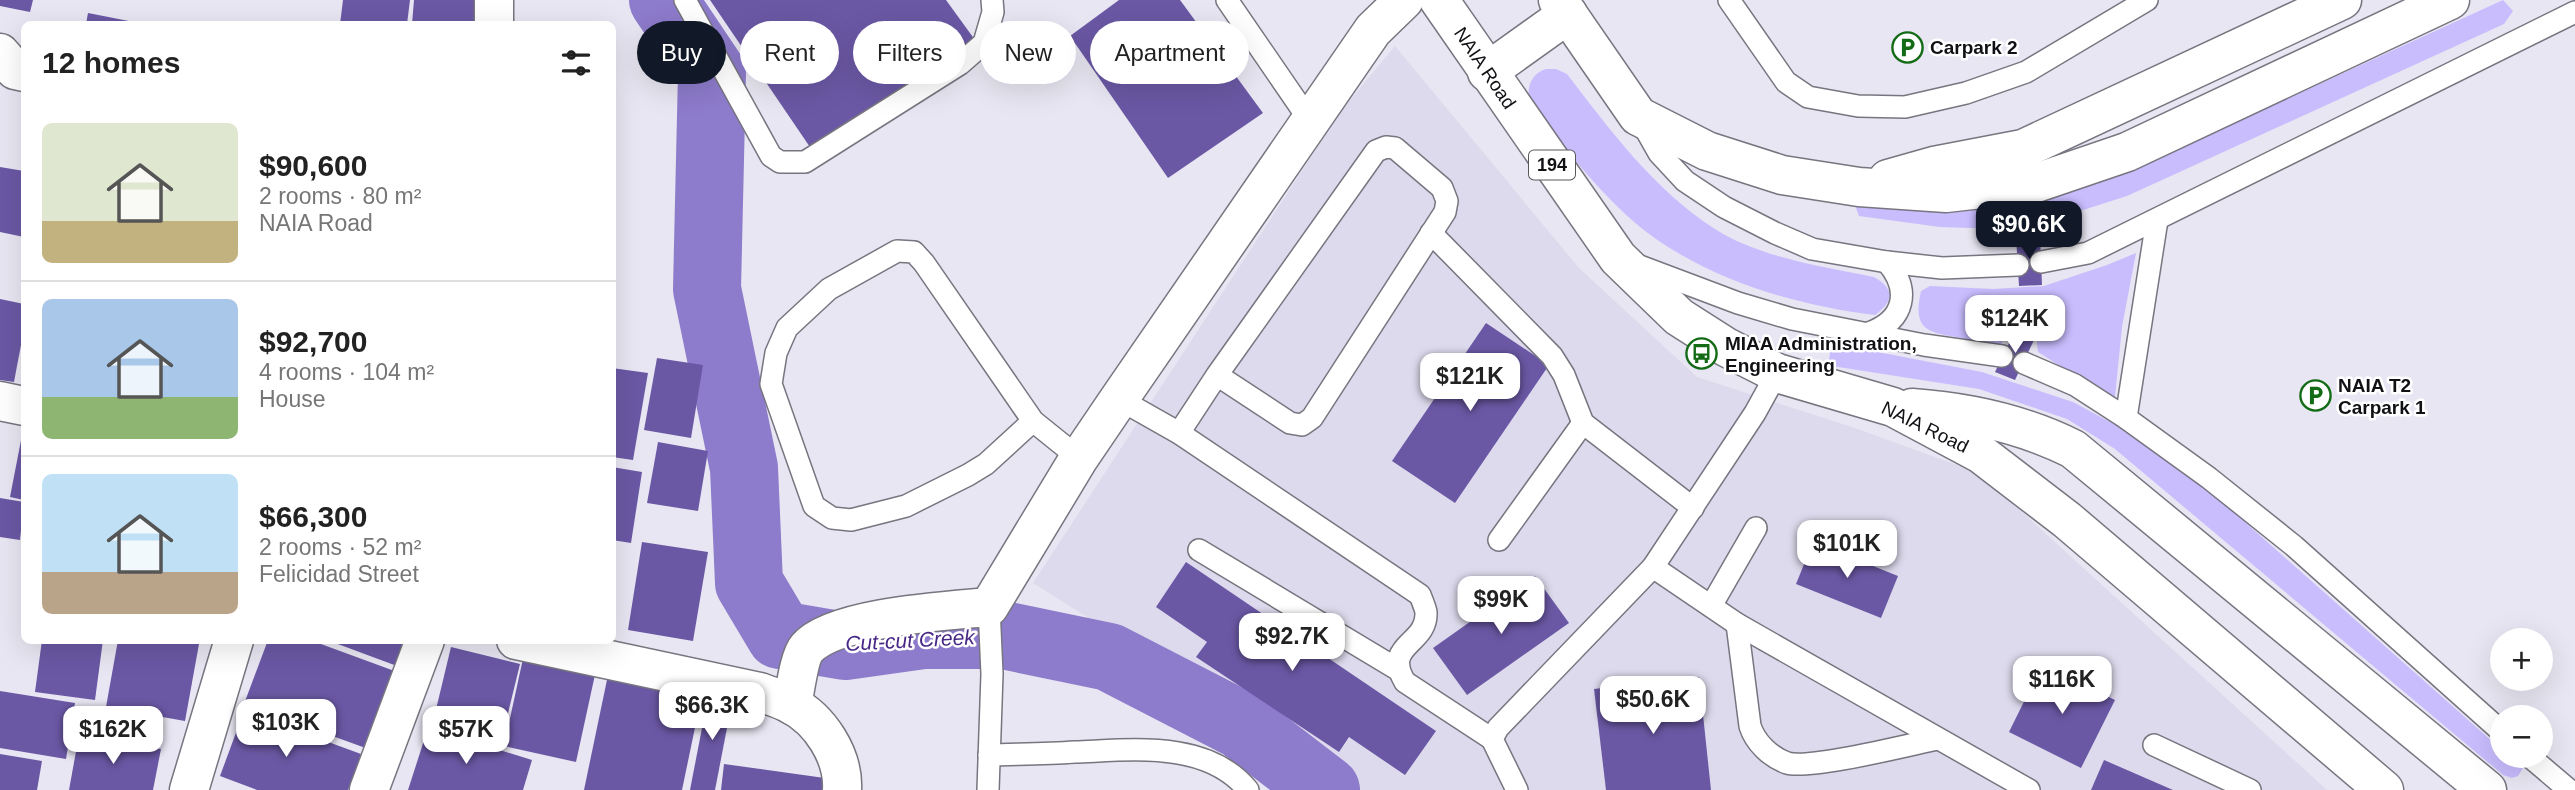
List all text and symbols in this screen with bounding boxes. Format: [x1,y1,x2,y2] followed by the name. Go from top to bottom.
[637,21,726,84] chip: Buy
[740,21,839,84] chip: Rent
[853,21,966,84] chip: Filters
[980,21,1076,84] chip: New
[1090,21,1249,84] chip: Apartment
[1450,23,1520,113] street label: NAIA Road
[1890,30,1924,64] parking icon: Carpark 2
[1930,37,2018,58] place label: Carpark 2
[557,44,595,82] icon: filters
[42,46,180,79] text: 12 homes
[259,149,367,182] text: $90,600
[1529,150,1575,180] road number: 194
[98,151,182,235] icon: home
[259,183,421,209] text: 2 rooms · 80 m²
[1972,202,2086,261] pin: $90.6K
[259,210,373,236] text: NAIA Road
[1992,211,2066,237] text: $90.6K
[1966,296,2064,355] pin: $124K
[1981,305,2049,331] text: $124K
[259,325,367,358] text: $92,700
[98,327,182,411] icon: home
[1725,333,1917,376] place label: MIAA Administration, Engineering
[1685,337,1719,371] bus stop icon: MIAA Administration, Engineering
[1421,354,1519,413] pin: $121K
[259,359,434,385] text: 4 rooms · 104 m²
[1436,363,1504,389] text: $121K
[2338,375,2426,418] place label: NAIA T2 Carpark 1
[2298,379,2332,413] parking icon: NAIA T2 Carpark 1
[259,386,325,412] text: House
[1878,397,1972,457] street label: NAIA Road
[259,500,367,533] text: $66,300
[98,502,182,586] icon: home
[1798,520,1896,580] pin: $101K
[1813,530,1881,556] text: $101K
[259,534,421,560] text: 2 rooms · 52 m²
[259,561,419,587] text: Felicidad Street
[1460,576,1542,636] pin: $99K
[1474,586,1528,612] text: $99K
[1235,614,1349,673] pin: $92.7K
[1255,623,1329,649] text: $92.7K
[845,625,977,655] water label: Cut-cut Creek
[2490,628,2553,768] map controls
[2490,628,2553,691] button: +
[2013,656,2111,716] pin: $116K
[2029,666,2095,692] text: $116K
[1596,676,1710,736] pin: $50.6K
[655,682,769,742] pin: $66.3K
[1616,686,1690,712] text: $50.6K
[675,692,749,718] text: $66.3K
[237,700,335,759] pin: $103K
[2490,705,2553,768] button: −
[64,706,162,766] pin: $162K
[425,706,507,766] pin: $57K
[252,709,320,735] text: $103K
[79,716,147,742] text: $162K
[439,716,493,742] text: $57K

